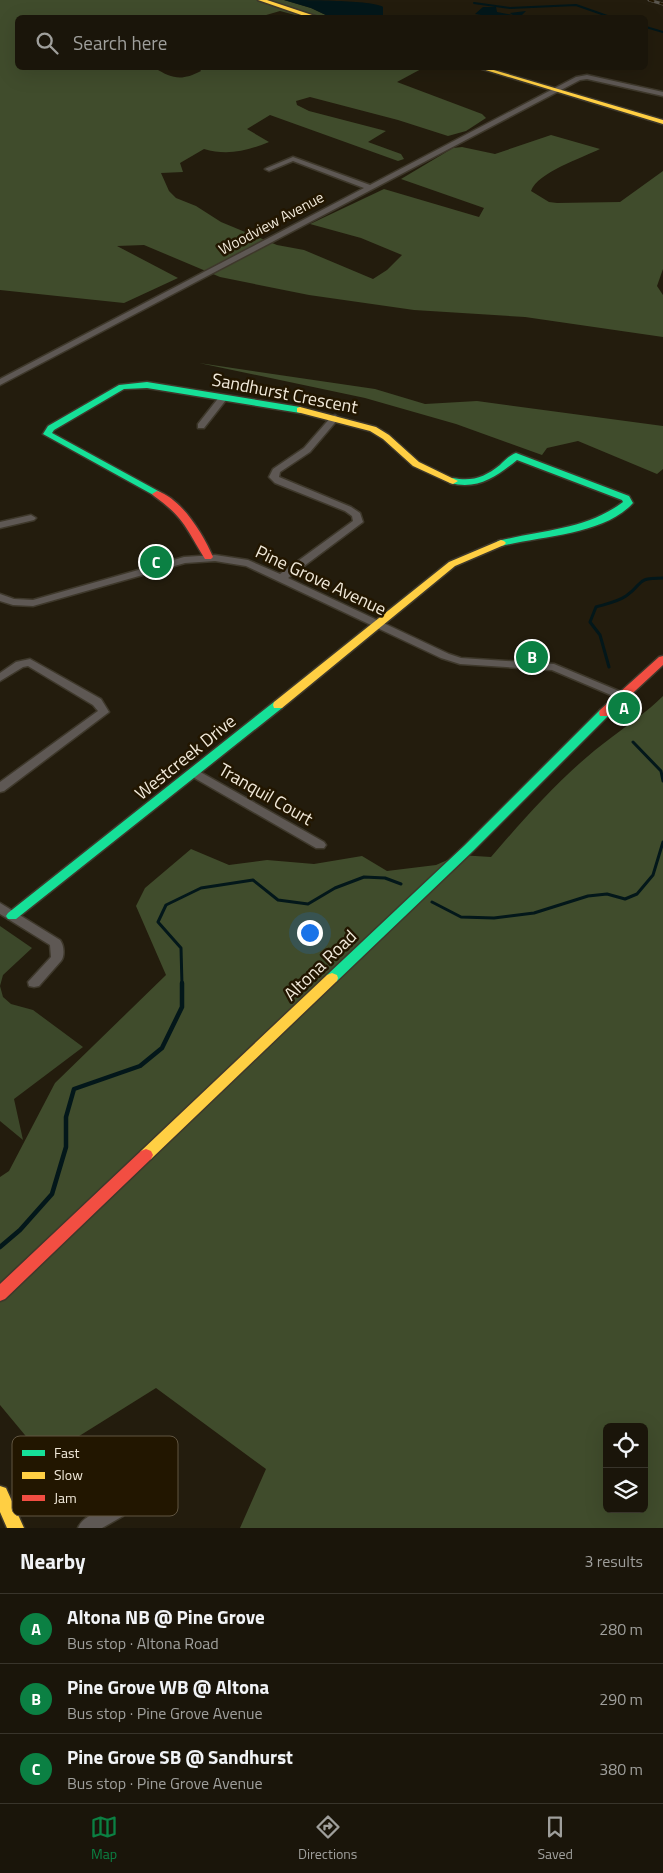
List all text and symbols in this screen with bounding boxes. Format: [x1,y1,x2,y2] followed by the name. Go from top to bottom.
[15,15,648,70] search box
[73,28,167,57] text: Search here
[33,29,61,57] icon: search
[214,186,328,260] street label: Woodview Avenue
[210,366,361,421] street label: Sandhurst Crescent
[251,538,391,622] street label: Pine Grove Avenue
[140,543,172,581] pin: C
[516,638,548,676] pin: B
[608,689,640,727] pin: A
[129,708,241,806] street label: Westcreek Drive
[214,756,319,832] street label: Tranquil Court
[297,920,323,946] your location
[277,923,363,1007] street label: Altona Road
[603,1423,648,1513] map controls
[603,1423,648,1468] button: locate
[12,1436,178,1516] legend
[54,1442,79,1463] text: Fast
[54,1464,83,1485] text: Slow
[603,1468,648,1513] button: layers
[54,1487,77,1508] text: Jam
[20,1545,85,1577] text: Nearby
[584,1549,643,1573] text: 3 results
[67,1602,265,1631] text: Altona NB @ Pine Grove
[31,1617,41,1641] text: A
[599,1617,643,1641] text: 280 m
[67,1631,219,1655] text: Bus stop · Altona Road
[67,1672,269,1701] text: Pine Grove WB @ Altona
[31,1687,41,1711] text: B
[599,1687,643,1711] text: 290 m
[67,1701,263,1725] text: Bus stop · Pine Grove Avenue
[67,1742,293,1771] text: Pine Grove SB @ Sandhurst
[32,1757,40,1781] text: C
[599,1757,643,1781] text: 380 m
[67,1771,263,1795] text: Bus stop · Pine Grove Avenue
[90,1813,118,1864] tab: Map
[298,1813,357,1864] tab: Directions
[537,1813,573,1864] tab: Saved

